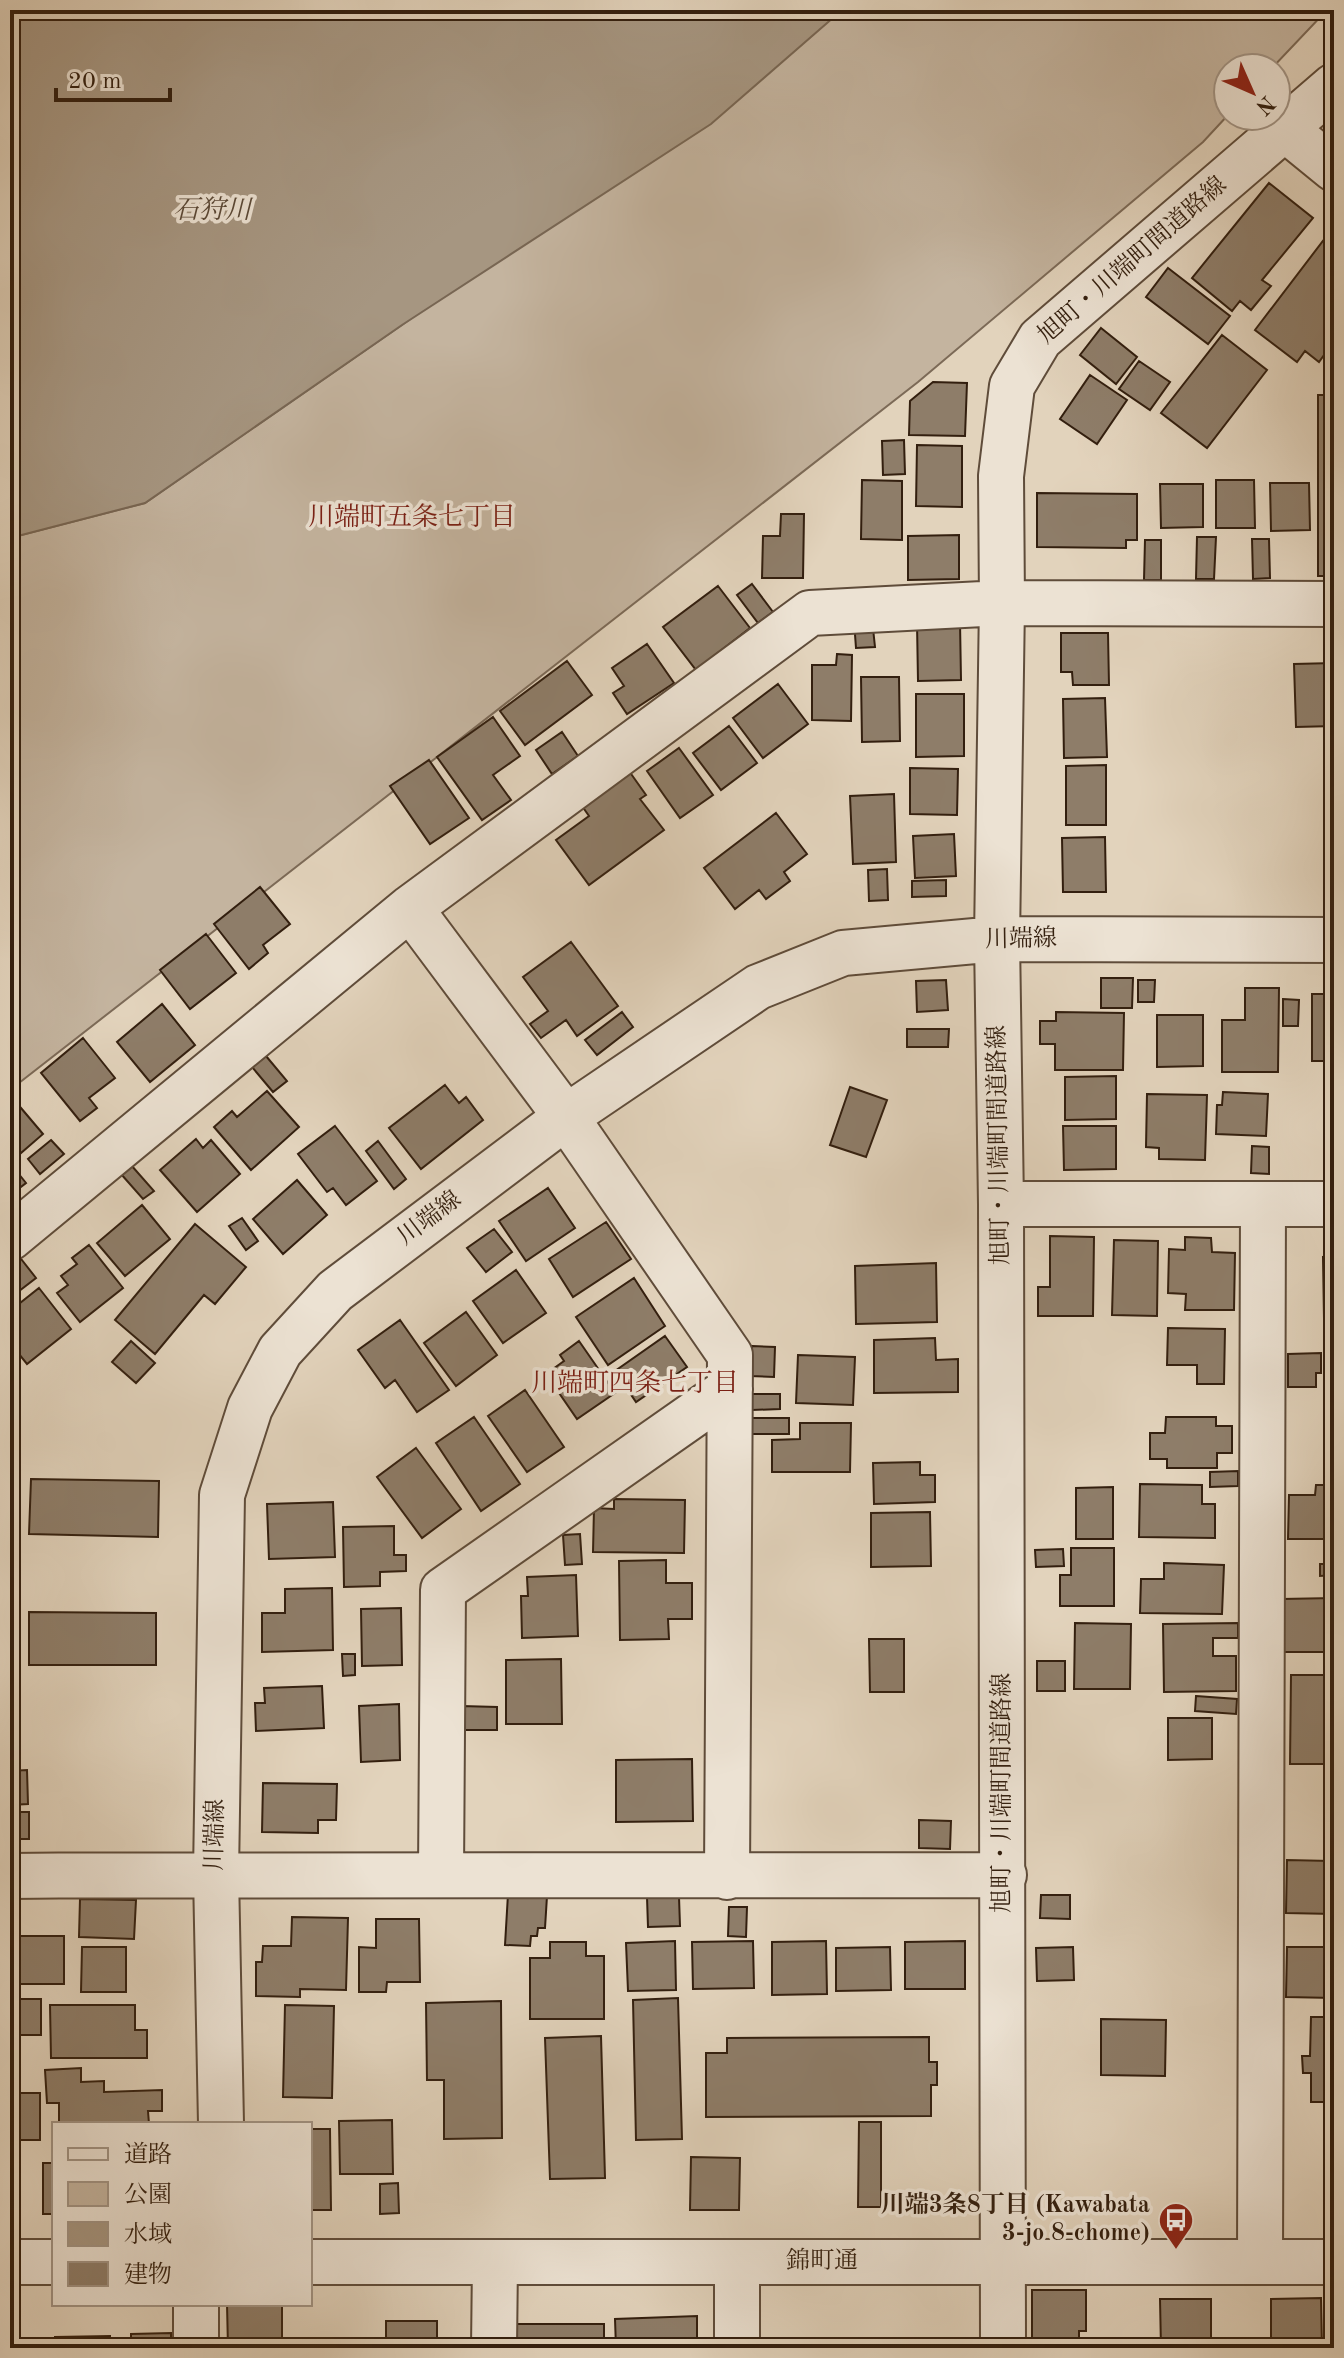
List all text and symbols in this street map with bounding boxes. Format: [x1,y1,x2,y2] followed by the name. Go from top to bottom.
[56,52,170,102] scale bar
[1212,52,1292,132] north arrow
[68,70,122,94] text: 20 m
[1251,91,1278,119] text: N
[1033,171,1231,349] street label: 旭町・川端町間道路線
[173,196,254,224] water label: 石狩川
[308,503,516,531] district label: 川端町五条七丁目
[985,924,1057,953] street label: 川端線
[983,1025,1014,1265] street label: 旭町・川端町間道路線
[392,1185,466,1250] street label: 川端線
[531,1369,739,1397] district label: 川端町四条七丁目
[988,1673,1015,1913] street label: 旭町・川端町間道路線
[200,1799,229,1871] street label: 川端線
[52,2122,312,2306] legend
[124,2141,172,2168] text: 道路
[124,2182,172,2208] text: 公園
[881,2191,1150,2246] place label: 川端3条8丁目 (Kawabata 3-jo 8-chome)
[1157,2201,1195,2251] bus stop icon: 川端3条8丁目 (Kawabata 3-jo 8-chome)
[124,2221,172,2248] text: 水域
[786,2247,858,2274] street label: 錦町通
[124,2261,172,2288] text: 建物

